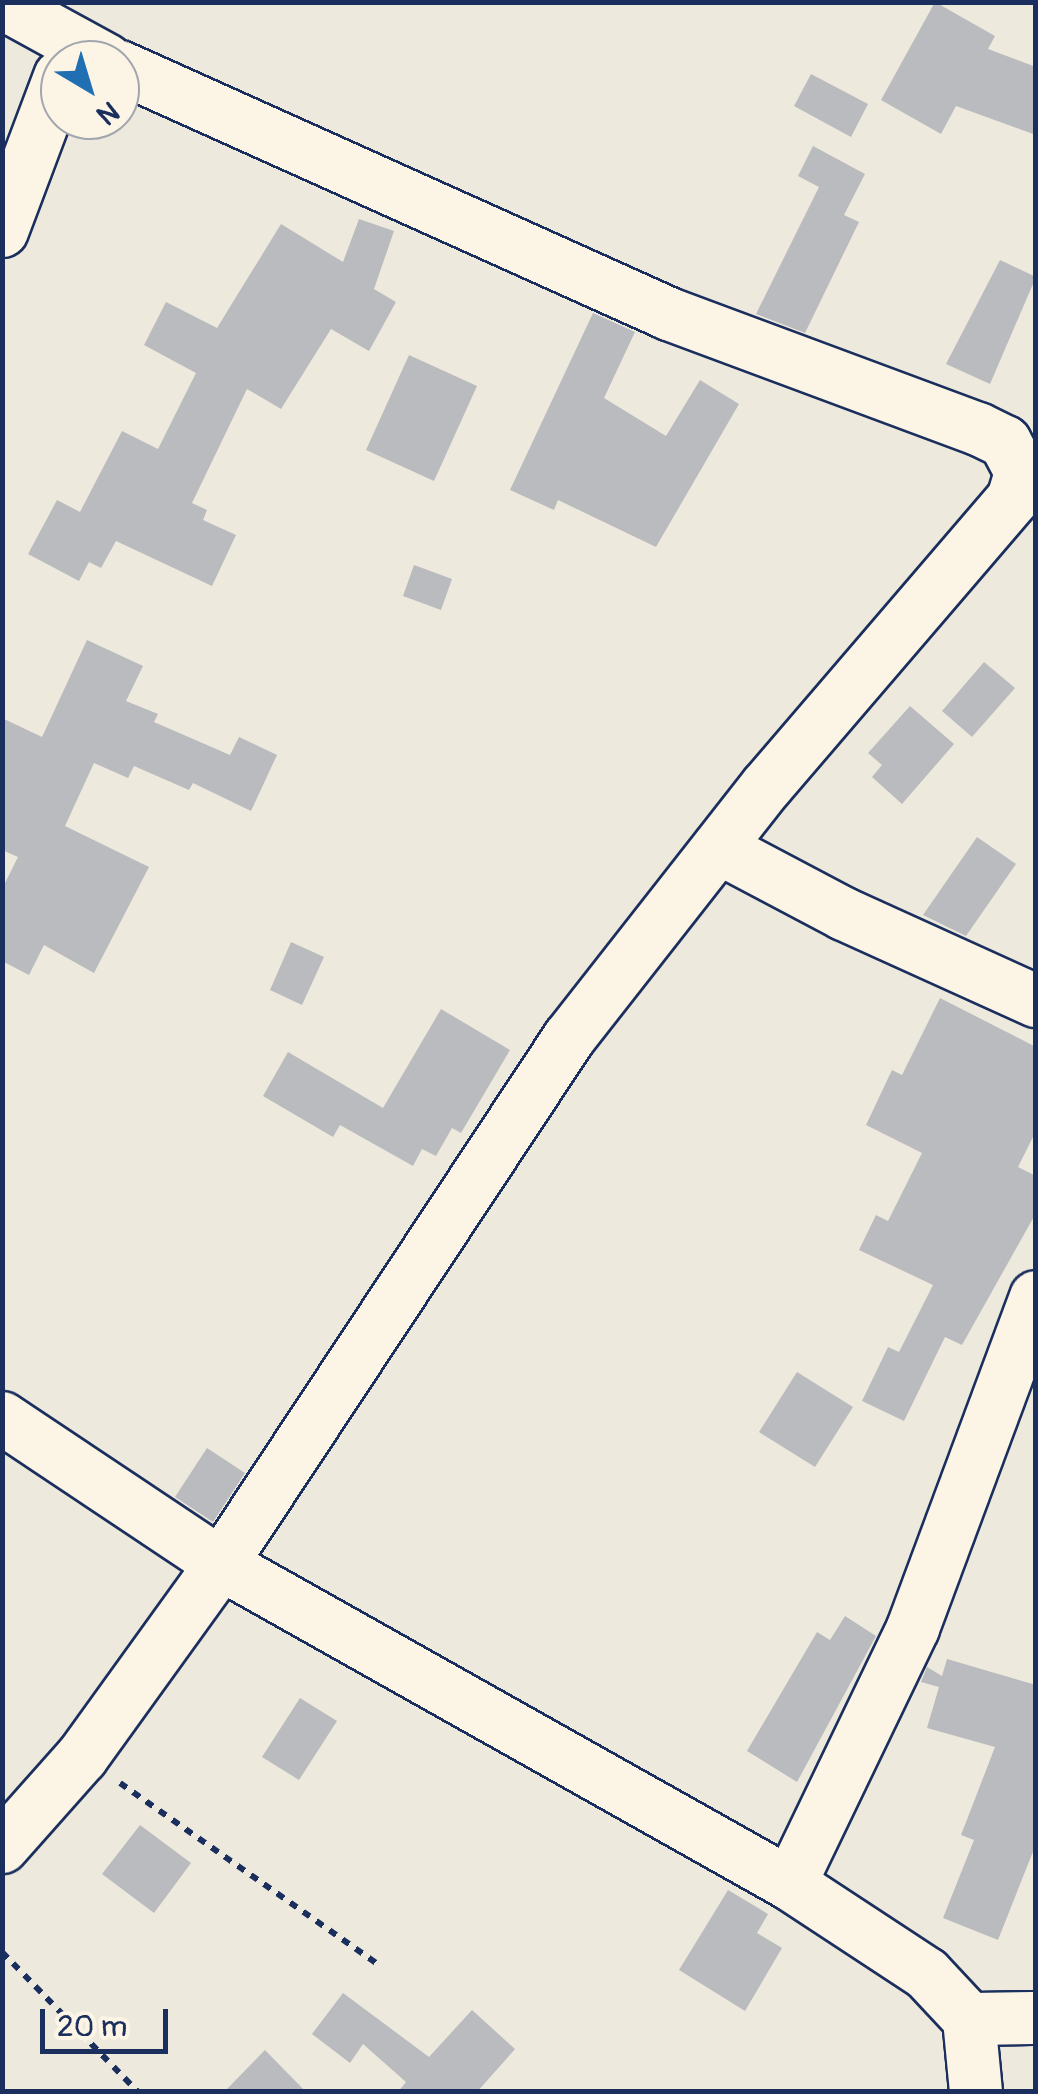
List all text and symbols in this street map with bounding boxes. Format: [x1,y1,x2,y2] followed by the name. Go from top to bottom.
[40,40,140,140] north arrow
[89,93,126,132] text: N
[45,1989,172,2051] scale bar
[57,2008,127,2045] text: 20 m

